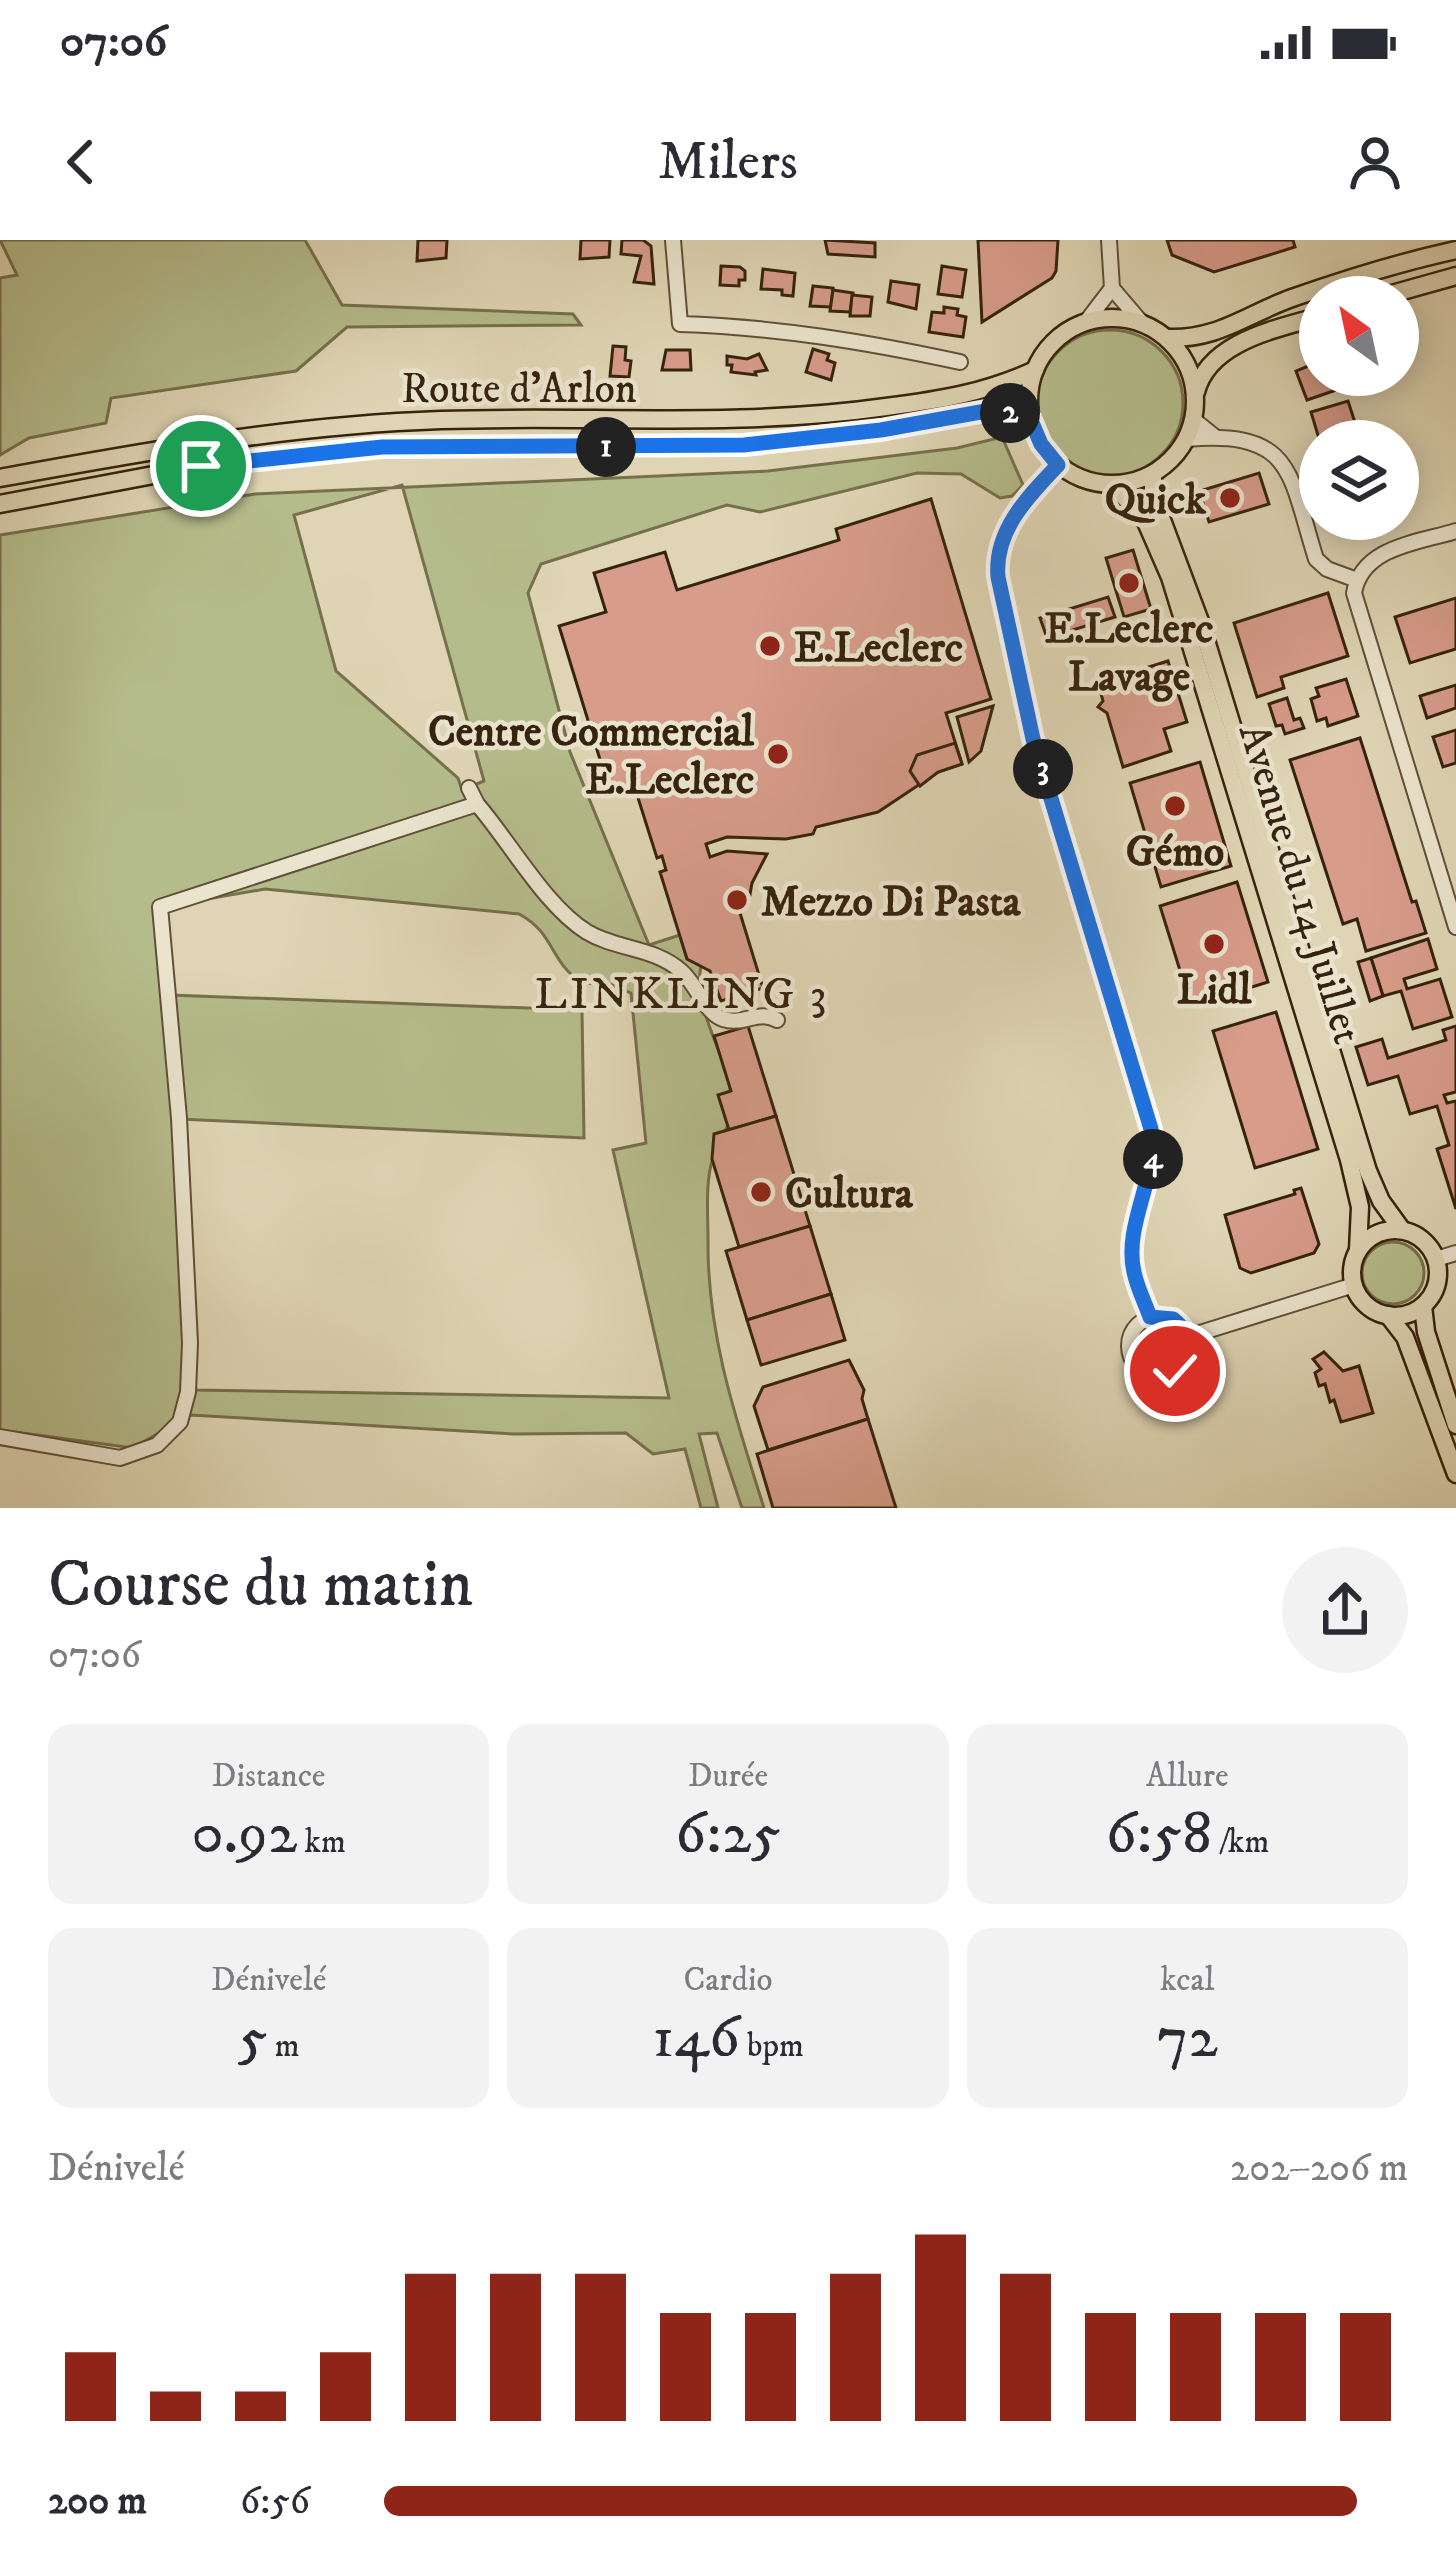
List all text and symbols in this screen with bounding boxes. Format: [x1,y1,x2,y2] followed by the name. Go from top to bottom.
[60,14,167,70] text: 07:06
[48,129,114,195] icon: back
[658,129,798,196] text: Milers
[1342,129,1408,195] icon: person
[1299,276,1419,396] north arrow
[1299,276,1419,540] map controls
[401,364,637,416] street label: Route d'Arlon
[980,383,1040,443] pin: 2
[1002,392,1018,433] text: 2
[150,415,252,517] pin
[576,417,636,477] pin: 1
[1299,420,1419,540] button: layers
[600,426,612,467] text: 1
[168,433,234,499] icon: arrive
[1105,475,1207,527] place label: Quick
[1217,485,1243,511] marker: Quick
[1116,570,1142,596] marker: E.Leclerc Lavage
[1045,604,1213,704] place label: E.Leclerc Lavage
[794,623,963,675] place label: E.Leclerc
[757,633,783,659] marker: E.Leclerc
[428,707,755,807] place label: Centre Commercial E.Leclerc
[1226,718,1373,1050] street label: Avenue du 14 Juillet
[1013,739,1073,799] pin: 3
[765,741,791,767] marker: Centre Commercial E.Leclerc
[1037,748,1049,789] text: 3
[1162,793,1188,819] marker: Gémo
[1126,827,1224,879] place label: Gémo
[761,877,1022,929] place label: Mezzo Di Pasta
[724,887,750,913] marker: Mezzo Di Pasta
[1201,931,1227,957] marker: Lidl
[1177,965,1253,1017] place label: Lidl
[535,967,829,1023] district label: LINKLING 3
[1123,1129,1183,1189] pin: 4
[1144,1138,1163,1179] text: 4
[785,1169,914,1221] place label: Cultura
[748,1179,774,1205] marker: Cultura
[1124,1320,1226,1422] pin
[1142,1338,1208,1404] icon: check
[48,1545,473,1627] text: Course du matin
[1282,1547,1408,1673] button: share
[48,1631,141,1680] text: 07:06
[212,1756,326,1797] text: Distance
[688,1756,768,1797] text: Durée
[1146,1756,1229,1797] text: Allure
[192,1797,298,1872] text: 0.92
[675,1797,781,1872] text: 6:25
[1105,1797,1212,1872] text: 6:58
[298,1822,346,1863] text: km
[1212,1822,1269,1863] text: /km
[211,1960,326,2001] text: Dénivelé
[683,1960,773,2001] text: Cardio
[1160,1960,1214,2001] text: kcal
[238,2001,268,2076] text: 5
[652,2001,740,2076] text: 146
[1157,2001,1218,2076] text: 72
[268,2026,300,2067] text: m
[740,2026,804,2067] text: bpm
[48,2144,185,2193] text: Dénivelé
[1230,2144,1408,2193] text: 202–206 m
[48,2477,147,2526] text: 200 m
[240,2477,310,2526] text: 6:56

